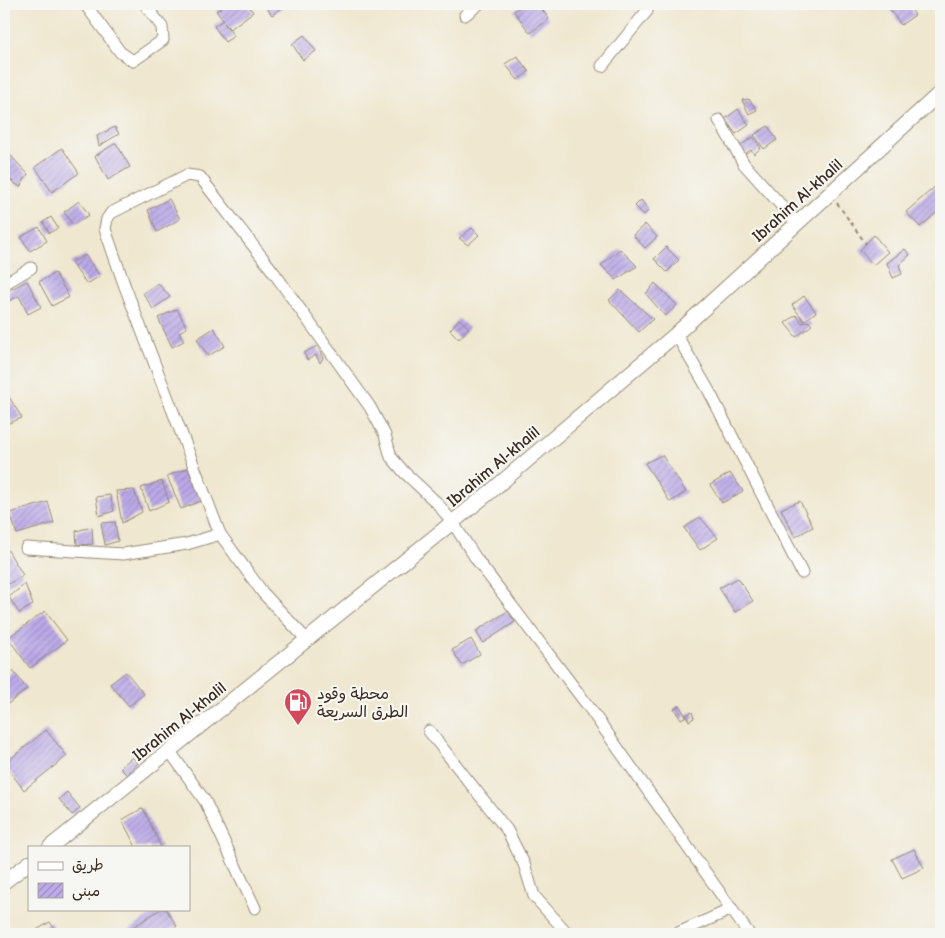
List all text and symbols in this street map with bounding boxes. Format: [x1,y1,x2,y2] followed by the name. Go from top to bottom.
[749,156,847,246] street label: Ibrahim Al-khalil
[444,423,544,511] street label: Ibrahim Al-khalil
[129,679,230,766] street label: Ibrahim Al-khalil
[317,685,408,722] place label: محطة وقود الطرق السريعة
[283,687,313,726] fuel station icon: محطة وقود الطرق السريعة
[28,846,190,910] legend
[72,856,104,875] text: طريق
[72,882,100,901] text: مبنى

